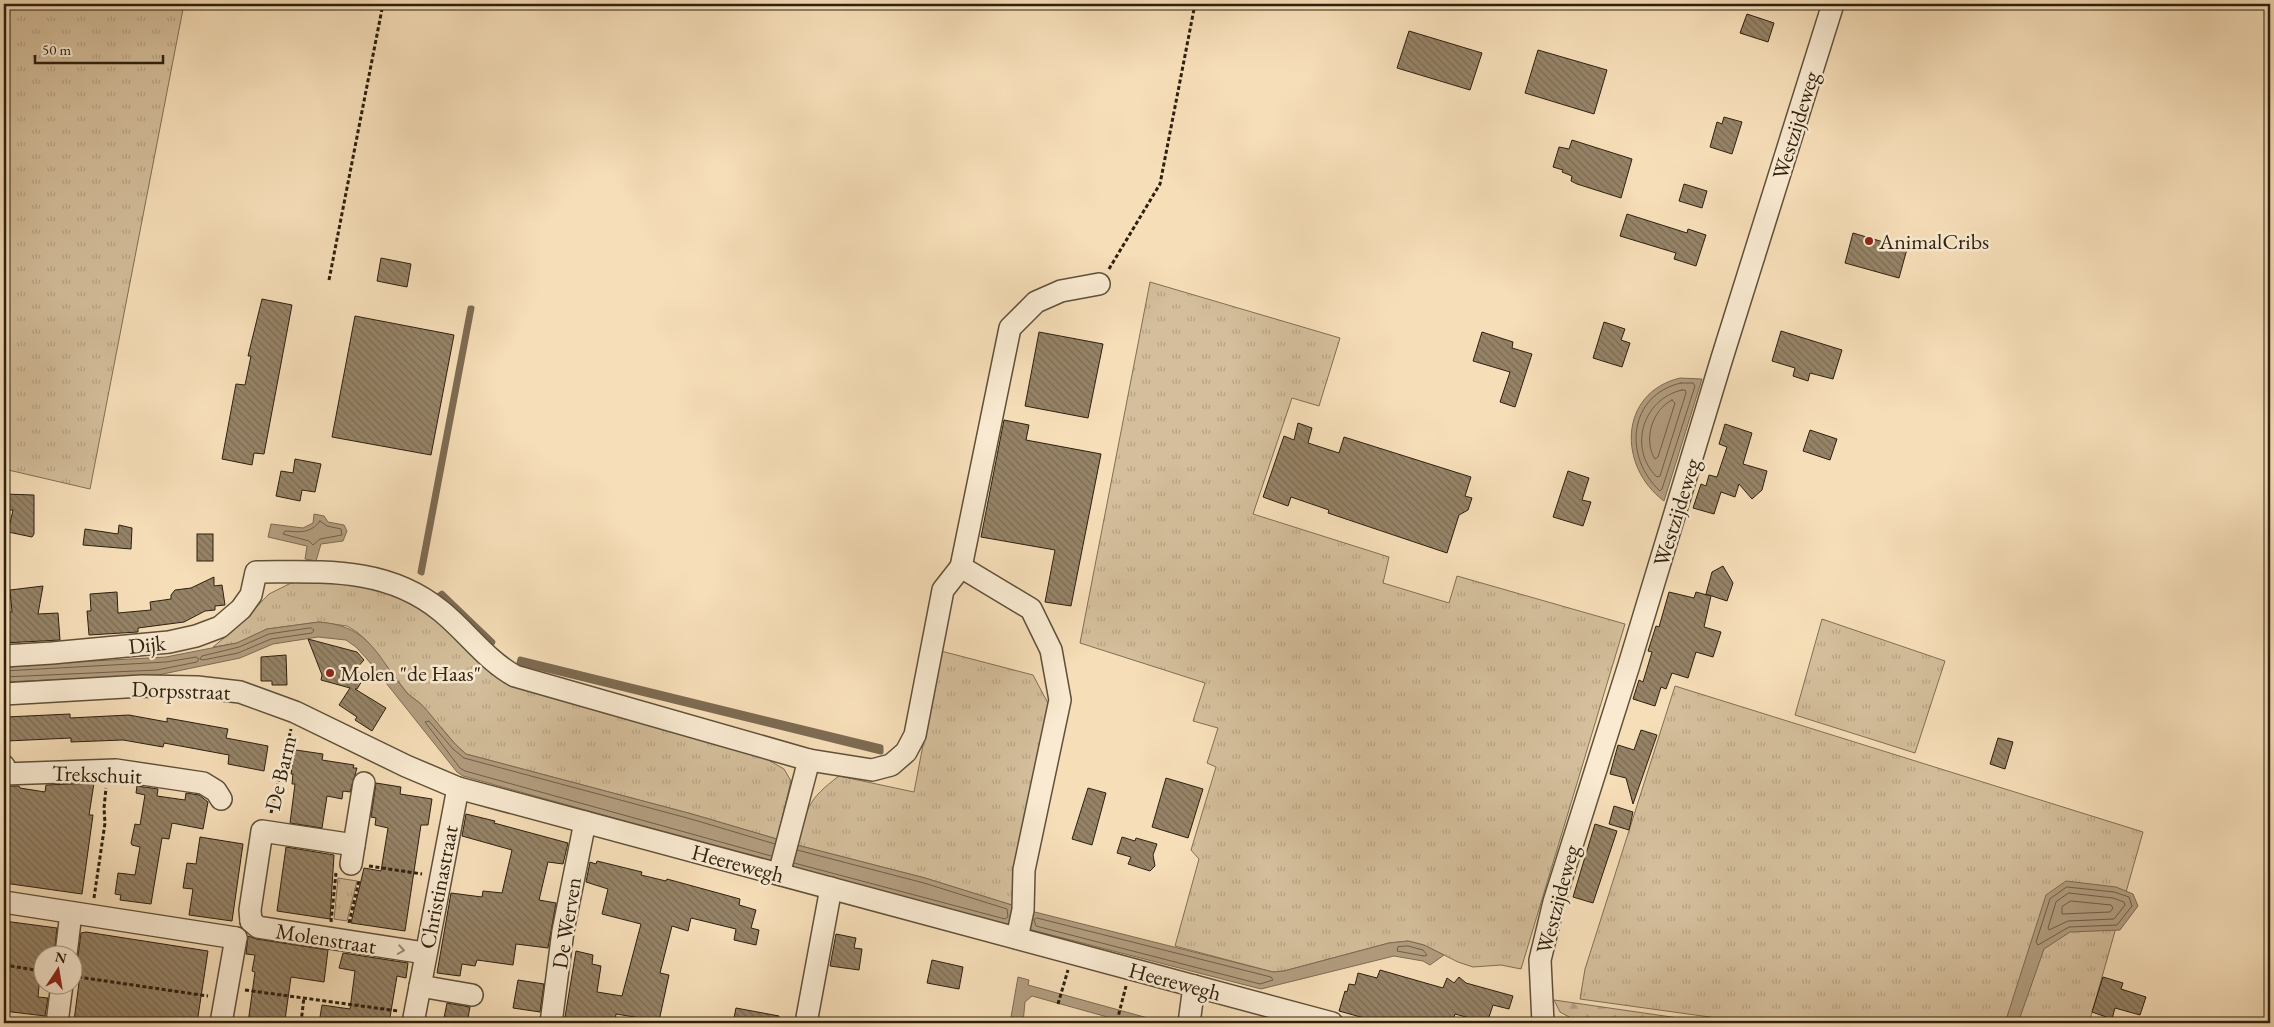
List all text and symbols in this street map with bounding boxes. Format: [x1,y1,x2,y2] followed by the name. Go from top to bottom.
[35,32,162,64] scale bar
[42,40,71,59] text: 50 m
[1765,67,1826,183] street label: Westzijdeweg
[1878,227,1989,256] place label: AnimalCribs
[1863,235,1875,247] marker: AnimalCribs
[1646,454,1707,570] street label: Westzijdeweg
[127,628,168,661] street label: Dijk
[340,659,481,688] place label: Molen "de Haas"
[324,667,336,679] marker: Molen "de Haas"
[131,674,231,707] street label: Dorpsstraat
[258,733,303,813] street label: De Barm
[51,758,143,791] street label: Trekschuit
[412,823,465,951] street label: Christinastraat
[688,837,787,890] street label: Heerewegh
[1529,841,1586,957] street label: Westzijdeweg
[545,875,588,971] street label: De Werven
[274,916,378,961] street label: Molenstraat
[32,944,82,994] north arrow
[397,944,406,954] one-way arrow
[53,947,69,967] text: N
[1125,955,1224,1008] street label: Heerewegh

